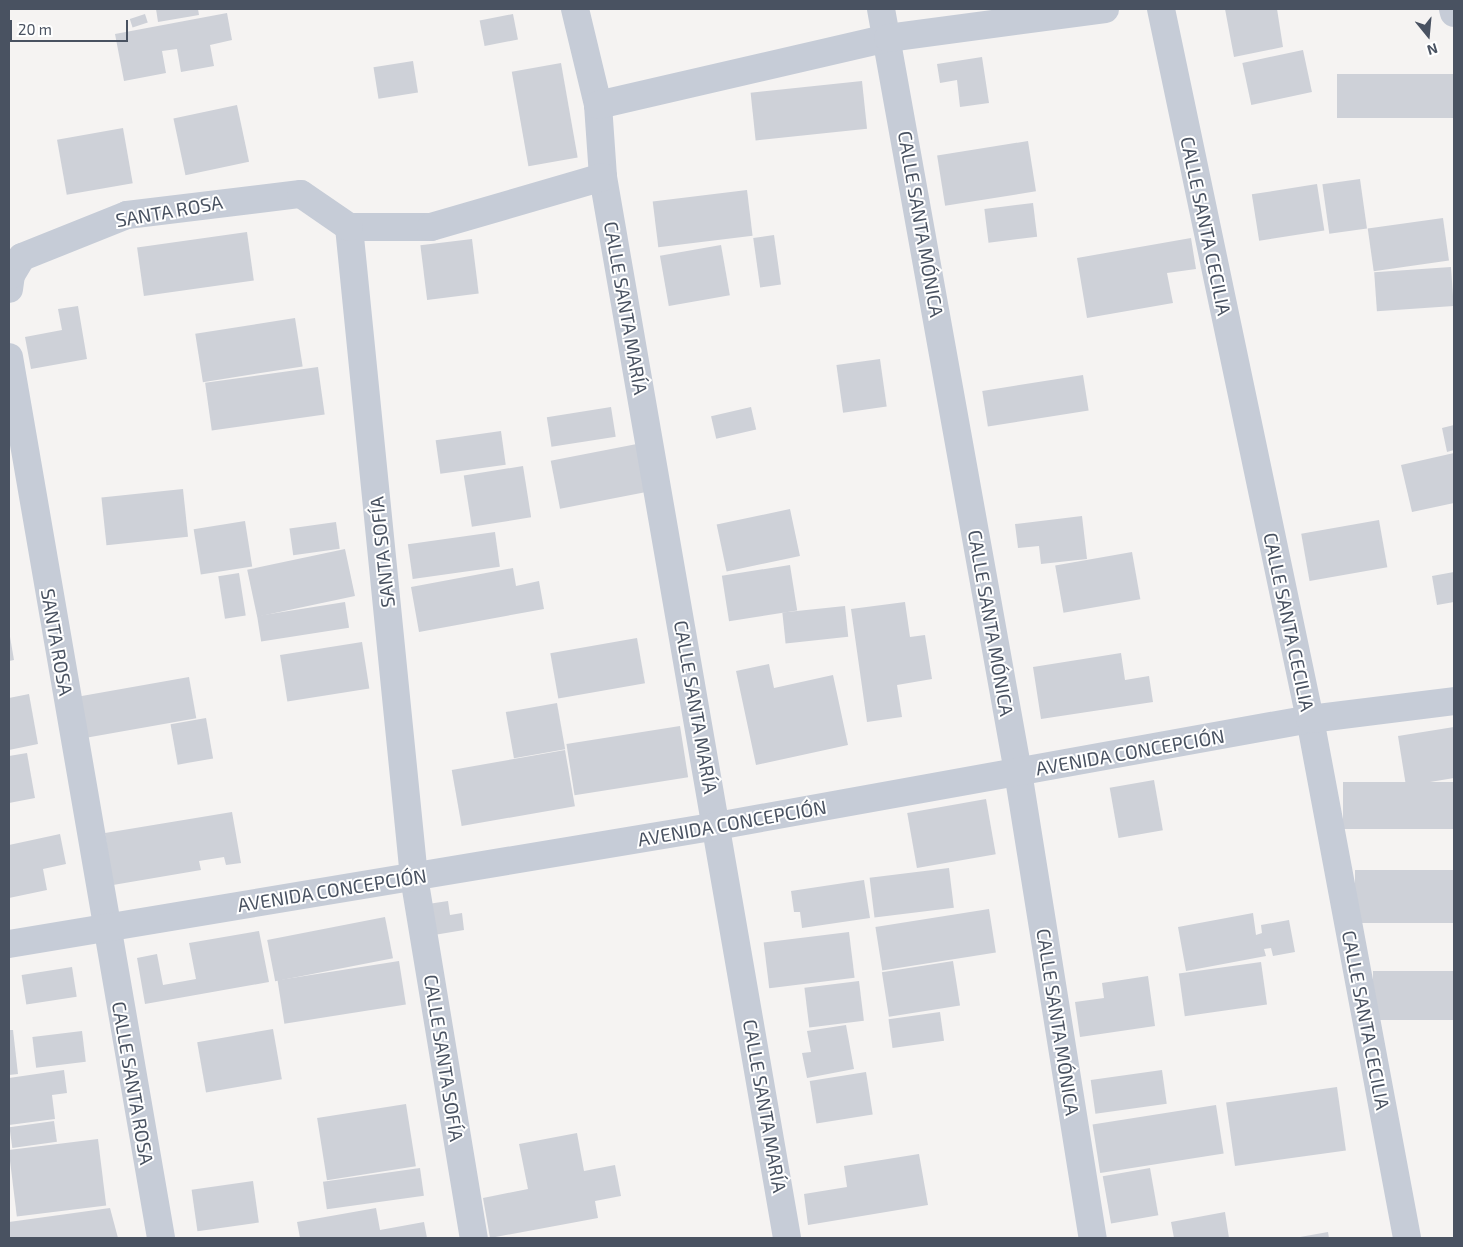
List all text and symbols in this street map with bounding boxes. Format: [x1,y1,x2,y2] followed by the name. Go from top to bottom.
[12,10,130,42] scale bar
[1403,10,1453,60] north arrow
[18,20,52,38] text: 20 m
[1425,40,1440,59] text: N
[893,129,949,319] street label: CALLE SANTA MÓNICA
[1176,134,1236,318] street label: CALLE SANTA CECILIA
[113,190,225,232] street label: SANTA ROSA
[599,219,653,397] street label: CALLE SANTA MARÍA
[365,495,399,609] street label: SANTA SOFÍA
[963,528,1019,718] street label: CALLE SANTA MÓNICA
[1259,530,1319,714] street label: CALLE SANTA CECILIA
[36,586,78,698] street label: SANTA ROSA
[669,618,723,796] street label: CALLE SANTA MARÍA
[1034,724,1226,780] street label: AVENIDA CONCEPCIÓN
[636,795,828,851] street label: AVENIDA CONCEPCIÓN
[236,864,428,916] street label: AVENIDA CONCEPCIÓN
[1032,927,1084,1117] street label: CALLE SANTA MÓNICA
[1337,928,1395,1112] street label: CALLE SANTA CECILIA
[419,973,469,1143] street label: CALLE SANTA SOFÍA
[107,999,159,1167] street label: CALLE SANTA ROSA
[738,1017,792,1195] street label: CALLE SANTA MARÍA

